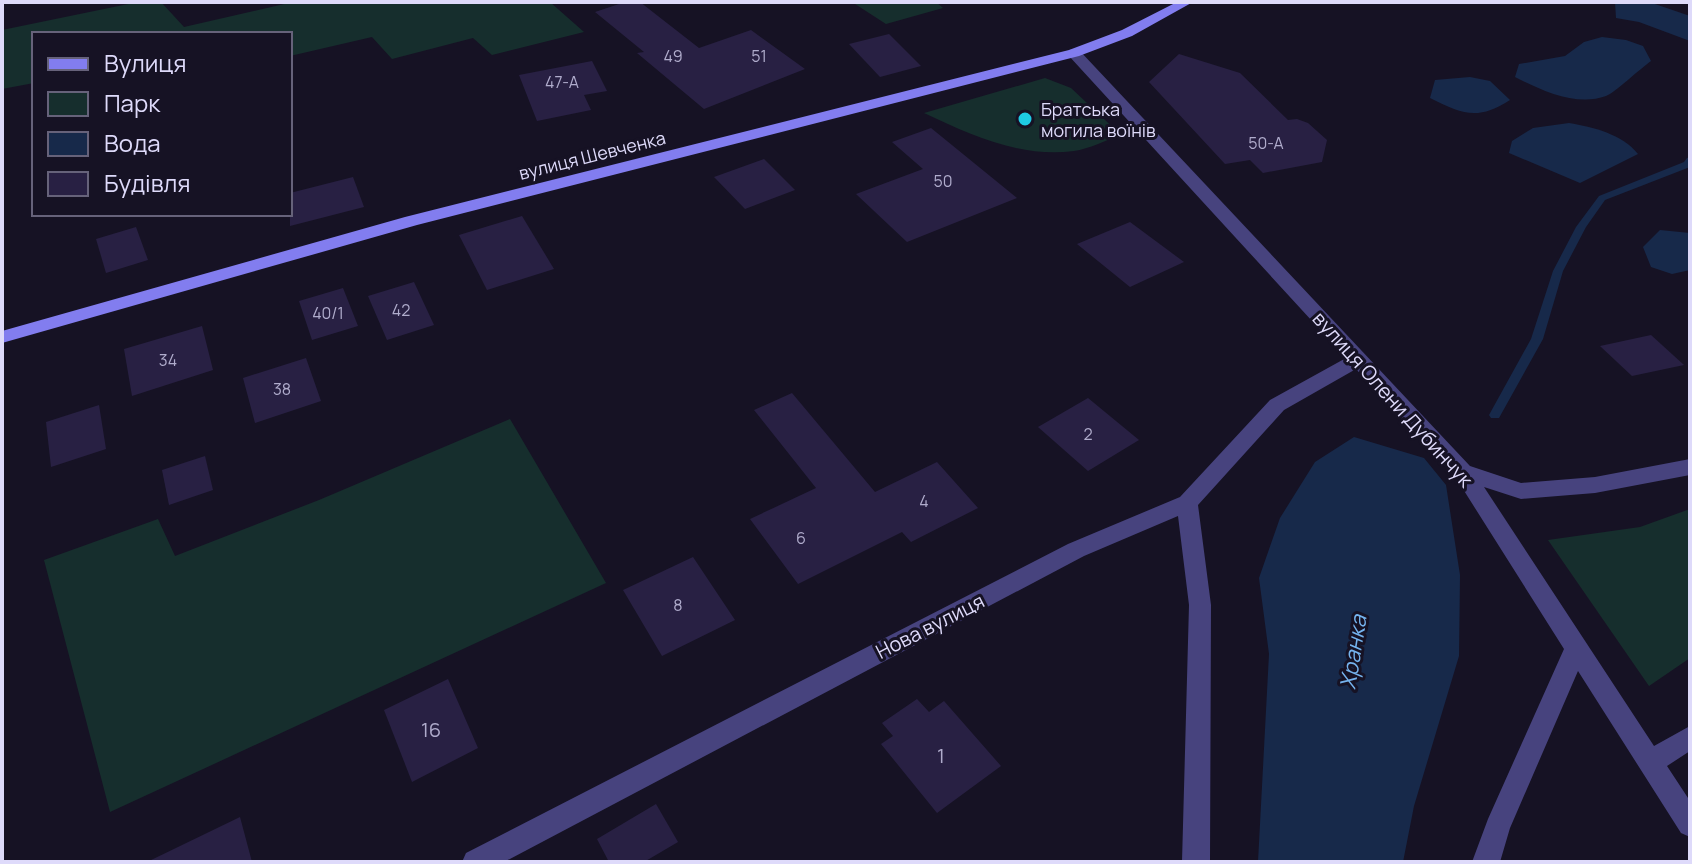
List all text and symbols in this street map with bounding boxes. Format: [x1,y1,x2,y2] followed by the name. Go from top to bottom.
[32,32,292,216] legend
[663,45,683,67] house number: 49
[751,45,767,67] house number: 51
[104,46,186,79] text: Вулиця
[545,71,579,93] house number: 47-А
[104,86,161,119] text: Парк
[1041,97,1156,142] place label: Братська могила воїнів
[1016,110,1034,128] marker: Братська могила воїнів
[516,125,668,185] street label: вулиця Шевченка
[104,126,161,159] text: Вода
[1248,132,1284,154] house number: 50-А
[104,166,191,199] text: Будівля
[934,170,953,192] house number: 50
[392,299,410,321] house number: 42
[312,302,344,324] house number: 40/1
[1307,305,1480,493] street label: вулиця Олени Дубинчук
[159,349,177,371] house number: 34
[273,378,291,400] house number: 38
[1083,423,1093,445] house number: 2
[919,490,929,512] house number: 4
[796,527,806,549] house number: 6
[871,587,989,665] street label: Нова вулиця
[673,594,683,616] house number: 8
[1332,611,1374,691] water label: Хранка
[421,716,441,743] house number: 16
[937,742,945,769] house number: 1

